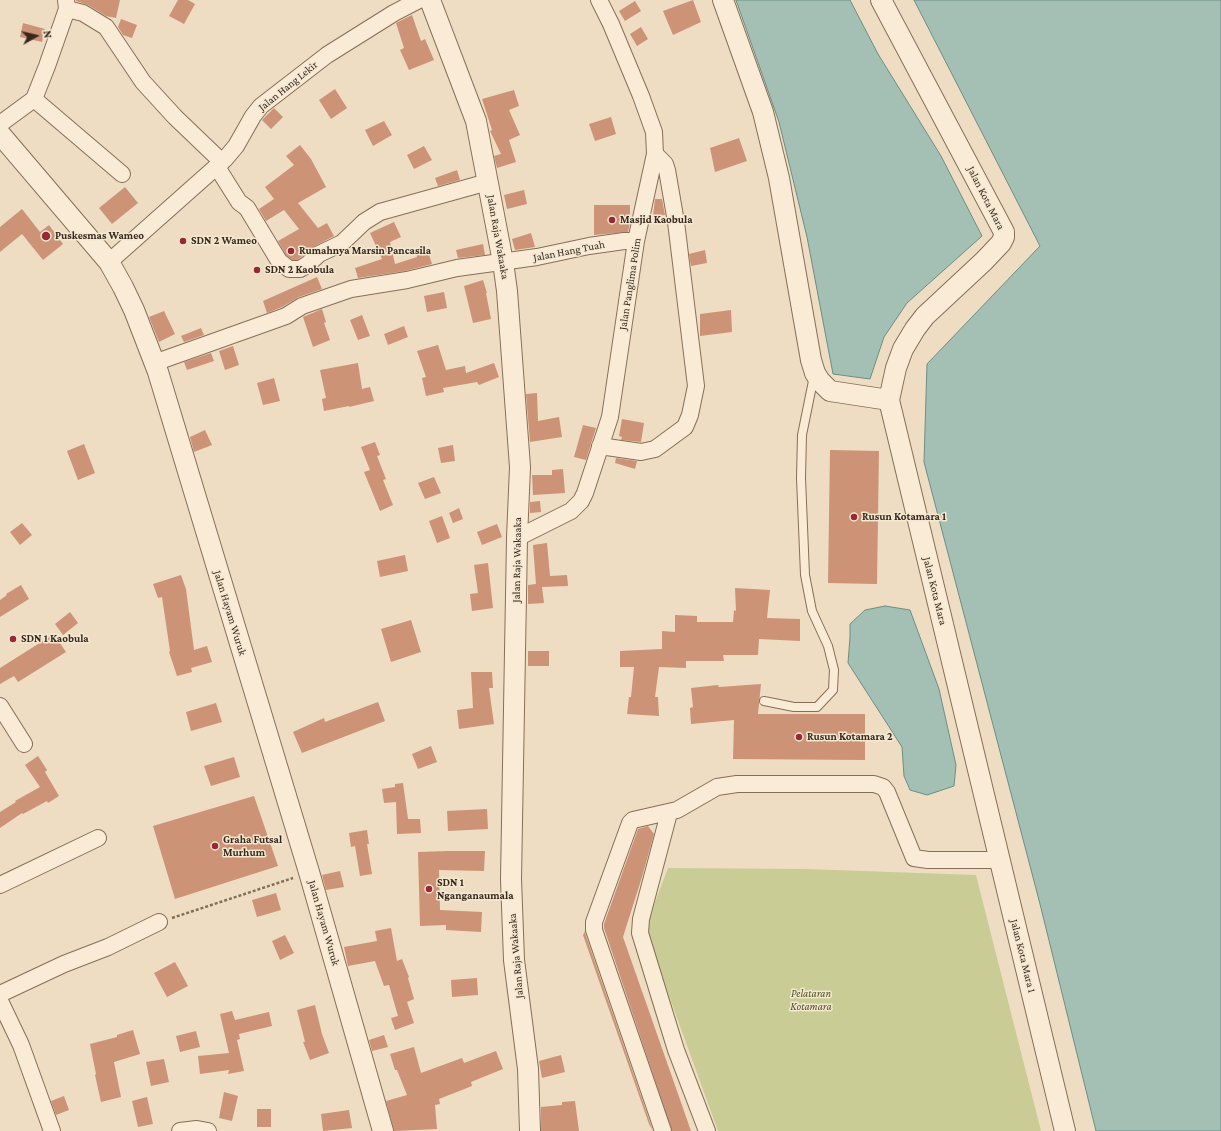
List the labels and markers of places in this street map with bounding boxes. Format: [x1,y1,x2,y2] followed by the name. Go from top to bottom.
[620,213,693,227] place label: Masjid Kaobula
[607,215,617,225] marker: Masjid Kaobula
[55,229,144,243] place label: Puskesmas Wameo
[40,230,52,242] marker: Puskesmas Wameo
[191,234,257,248] place label: SDN 2 Wameo
[178,236,188,246] marker: SDN 2 Wameo
[299,244,431,258] place label: Rumahnya Marsin Pancasila
[286,246,296,256] marker: Rumahnya Marsin Pancasila
[265,263,334,277] place label: SDN 2 Kaobula
[252,265,262,275] marker: SDN 2 Kaobula
[862,510,946,524] place label: Rusun Kotamara 1
[849,512,859,522] marker: Rusun Kotamara 1
[21,632,89,646] place label: SDN 1 Kaobula
[8,634,18,644] marker: SDN 1 Kaobula
[807,730,893,744] place label: Rusun Kotamara 2
[794,732,804,742] marker: Rusun Kotamara 2
[223,833,282,859] place label: Graha Futsal Murhum
[210,841,220,851] marker: Graha Futsal Murhum
[437,876,514,902] place label: SDN 1 Nganganaumala
[424,884,434,894] marker: SDN 1 Nganganaumala

